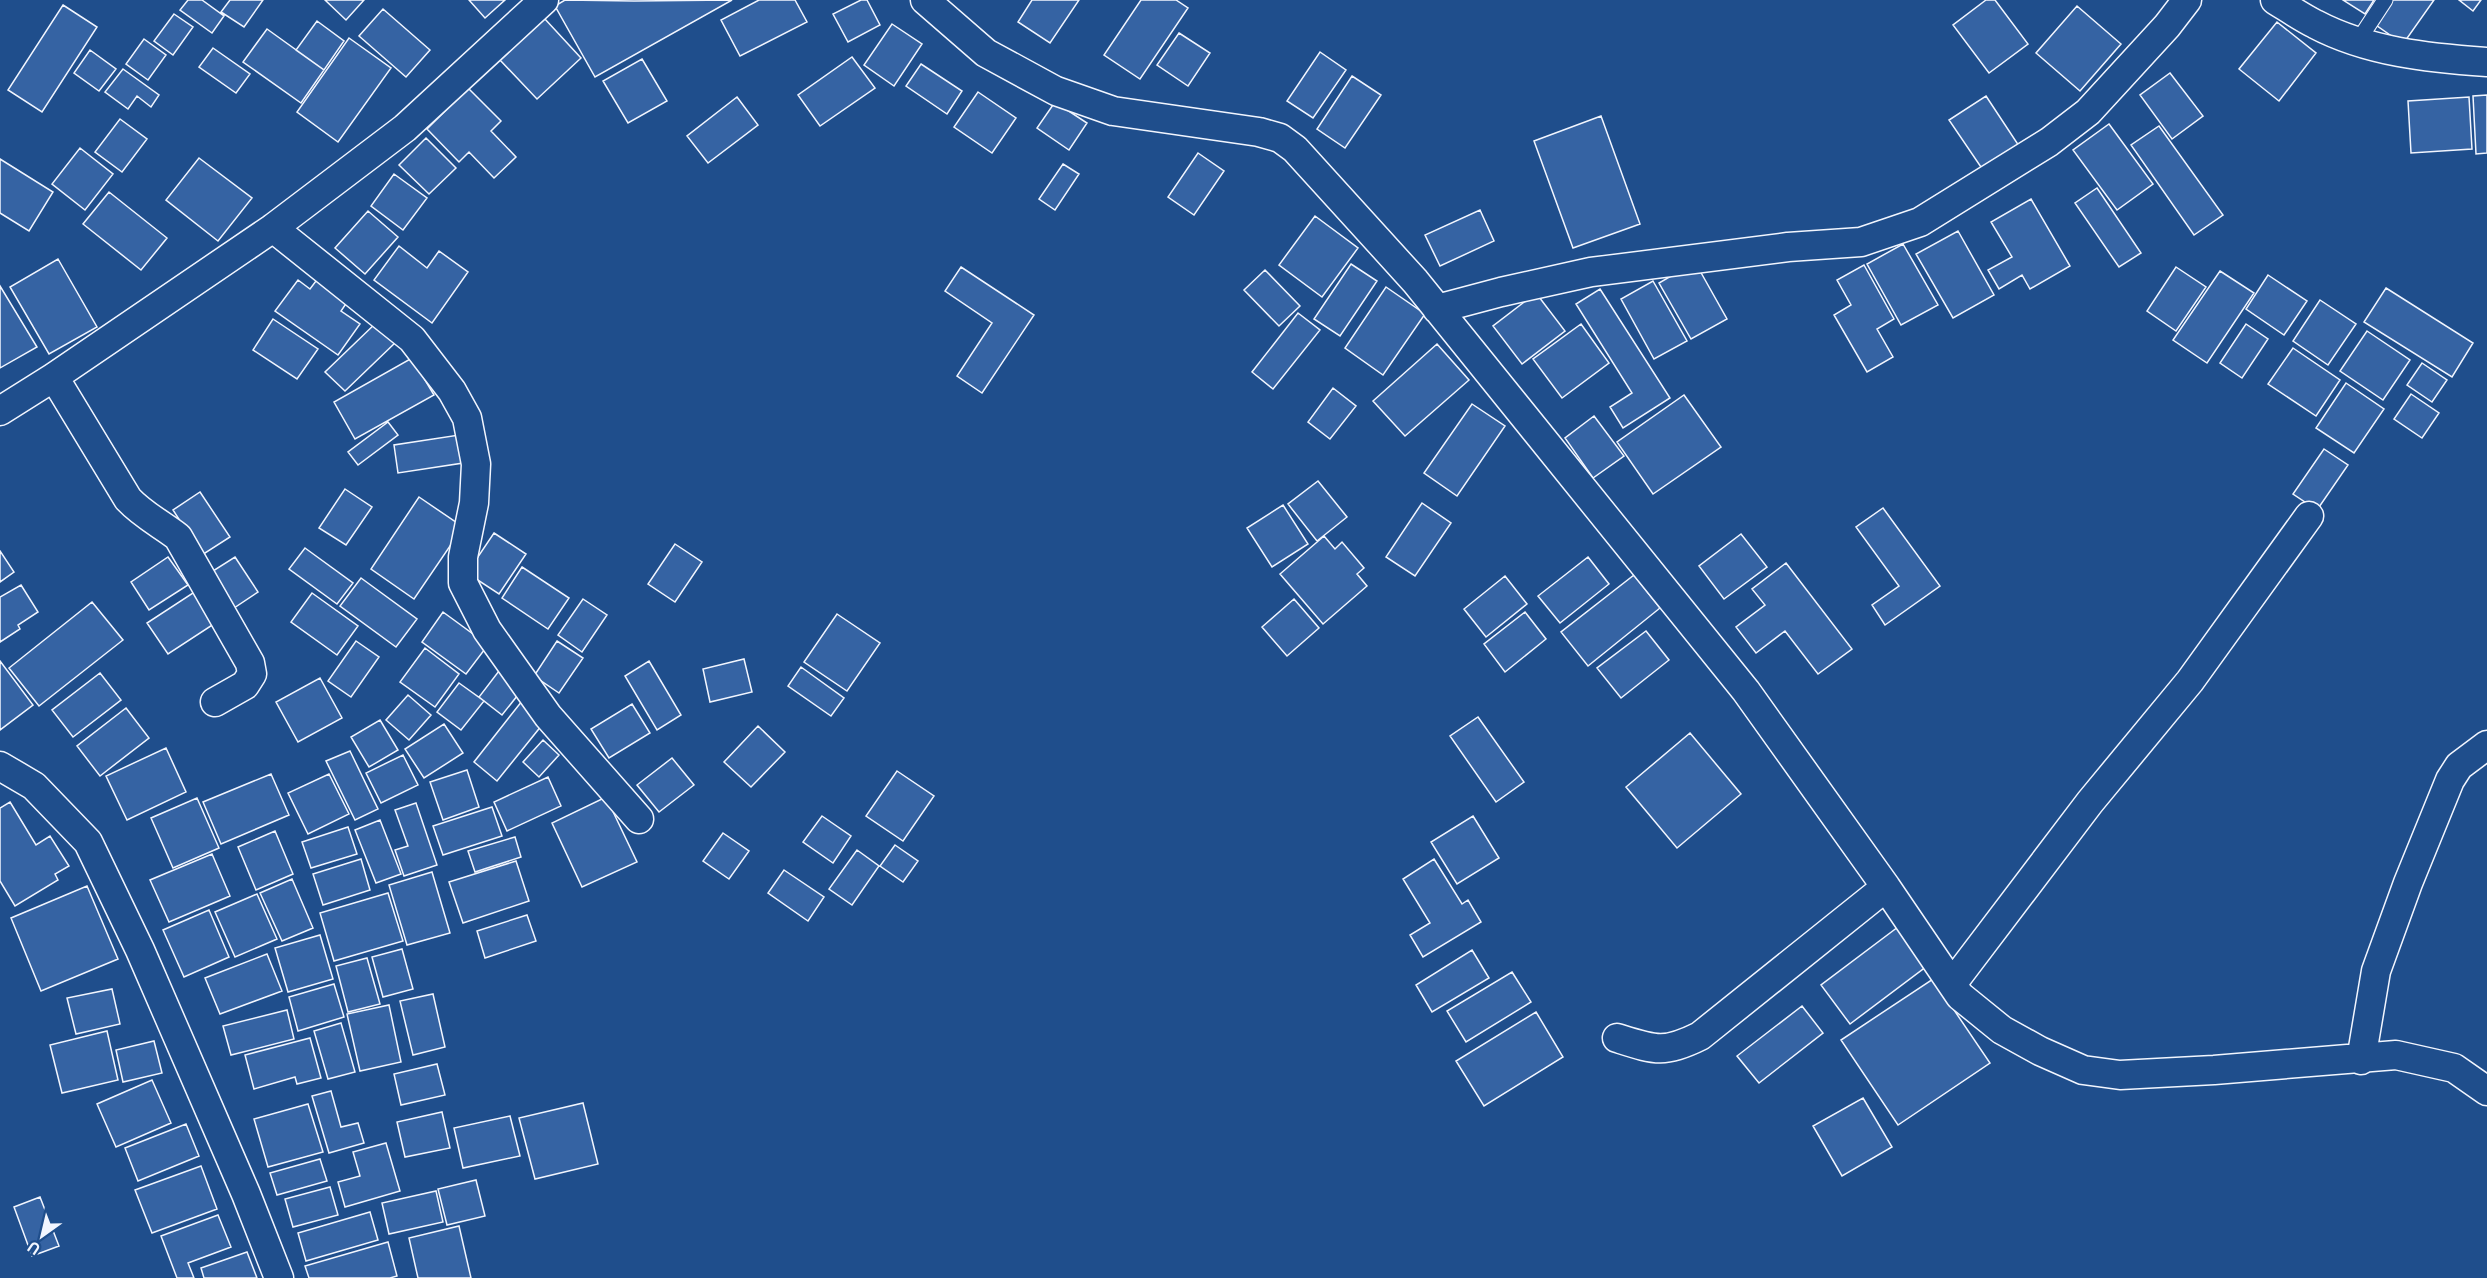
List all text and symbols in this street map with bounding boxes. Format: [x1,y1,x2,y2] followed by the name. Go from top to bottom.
[12,1206,72,1266] north arrow
[23,1236,44,1260] text: U

